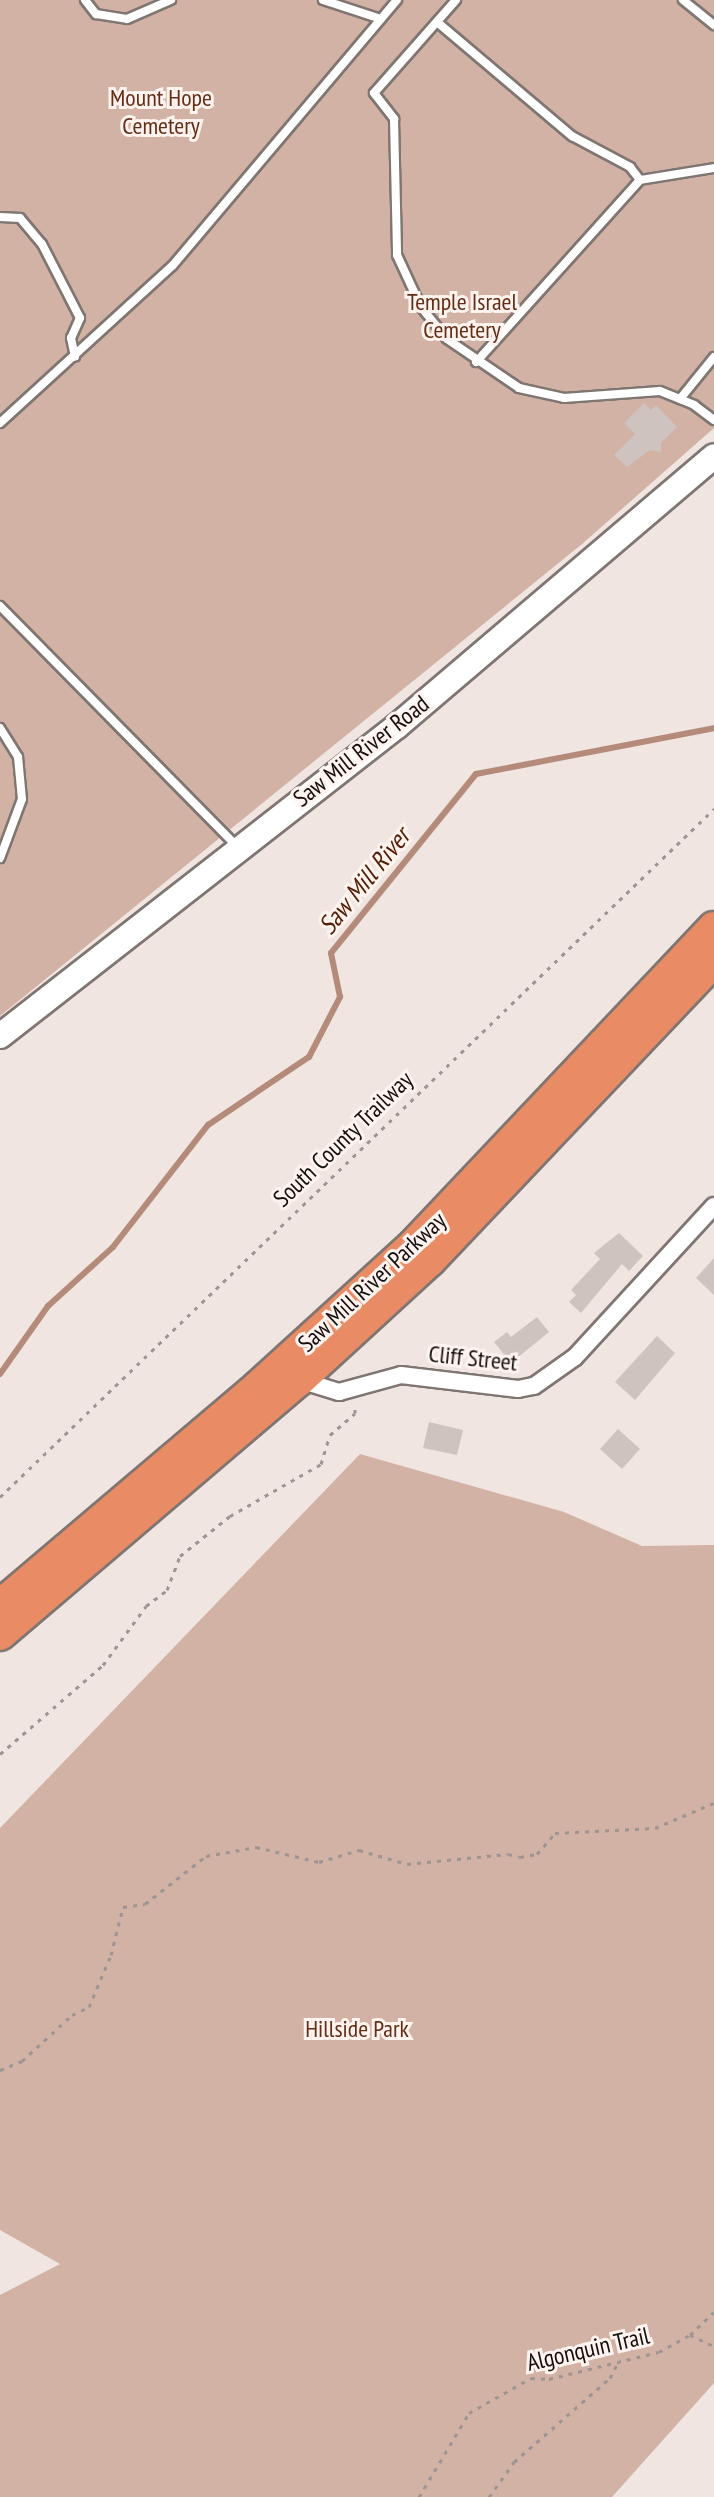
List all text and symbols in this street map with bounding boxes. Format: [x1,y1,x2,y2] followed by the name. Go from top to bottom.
[110,84,212,140] park label: Mount Hope Cemetery
[407,288,517,344] park label: Temple Israel Cemetery
[287,689,435,813] street label: Saw Mill River Road
[312,821,416,941] water label: Saw Mill River
[267,1065,419,1213] street label: South County Trailway
[292,1206,452,1358] street label: Saw Mill River Parkway
[427,1339,519,1377] street label: Cliff Street
[305,2015,409,2043] park label: Hillside Park
[524,2321,652,2377] street label: Algonquin Trail

